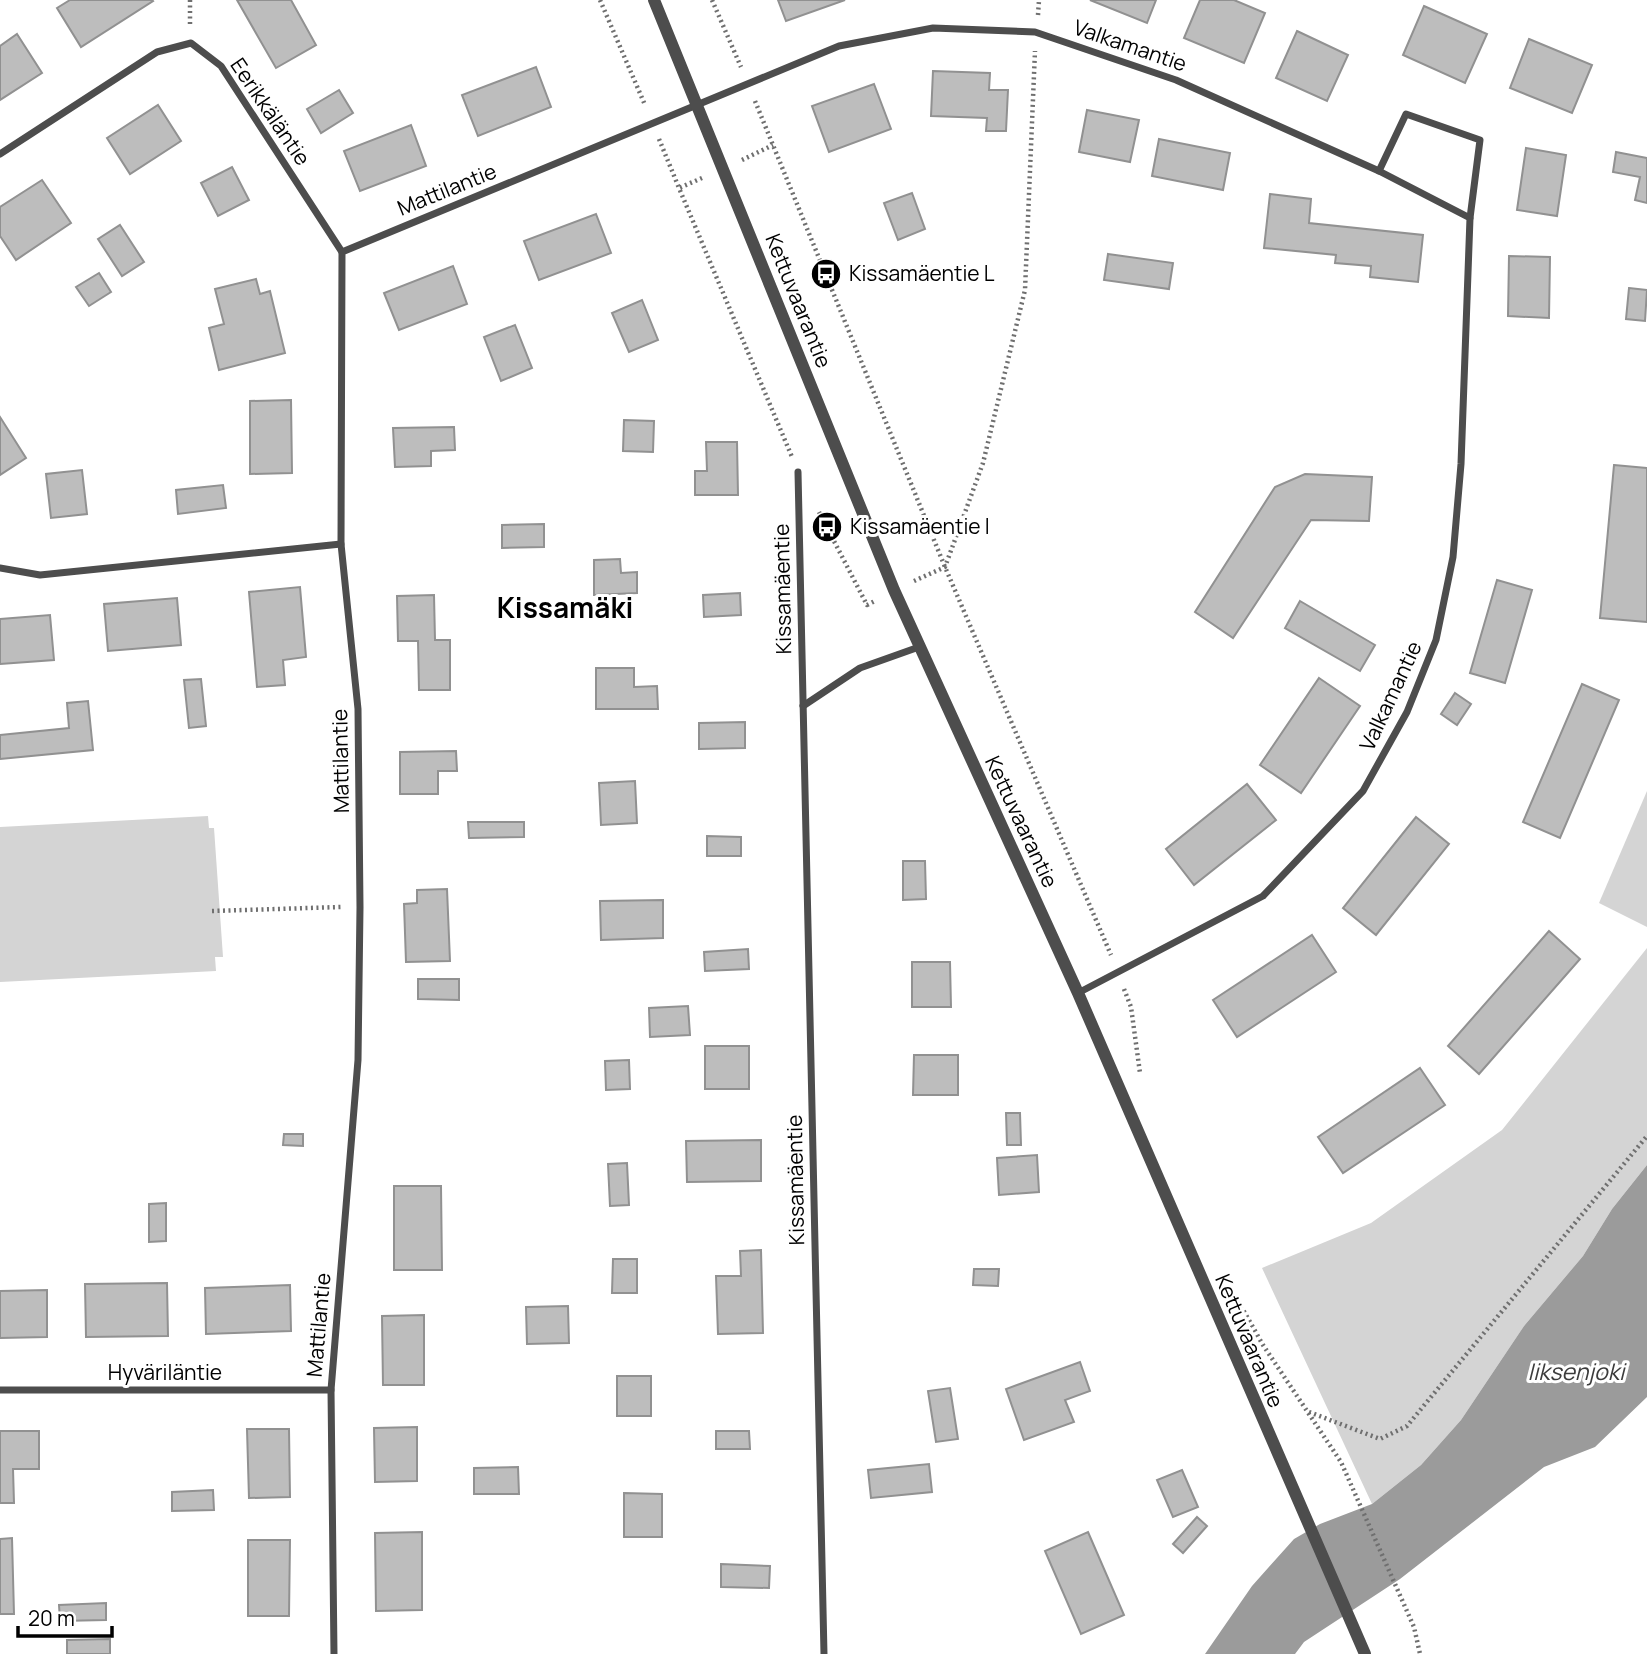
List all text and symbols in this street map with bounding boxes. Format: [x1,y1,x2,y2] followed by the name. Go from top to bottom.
[1070,13,1191,77] street label: Valkamantie
[225,52,317,171] street label: Eerikkäläntie
[393,157,500,222] street label: Mattilantie
[759,229,839,372] street label: Kettuvaarantie
[809,257,843,291] bus stop icon: Kissamäentie L
[849,259,995,287] place label: Kissamäentie L
[810,510,844,544] bus stop icon: Kissamäentie I
[850,512,990,540] place label: Kissamäentie I
[767,523,797,655] street label: Kissamäentie
[497,588,633,626] district label: Kissamäki
[1352,636,1428,755] street label: Valkamantie
[325,709,355,813] street label: Mattilantie
[979,751,1065,892] street label: Kettuvaarantie
[780,1114,810,1246] street label: Kissamäentie
[1209,1270,1291,1412] street label: Kettuvaarantie
[300,1272,337,1378] street label: Mattilantie
[1528,1355,1627,1387] water label: Iiksenjoki
[108,1358,222,1386] street label: Hyväriläntie
[18,1594,112,1638] scale bar
[28,1604,75,1632] text: 20 m

